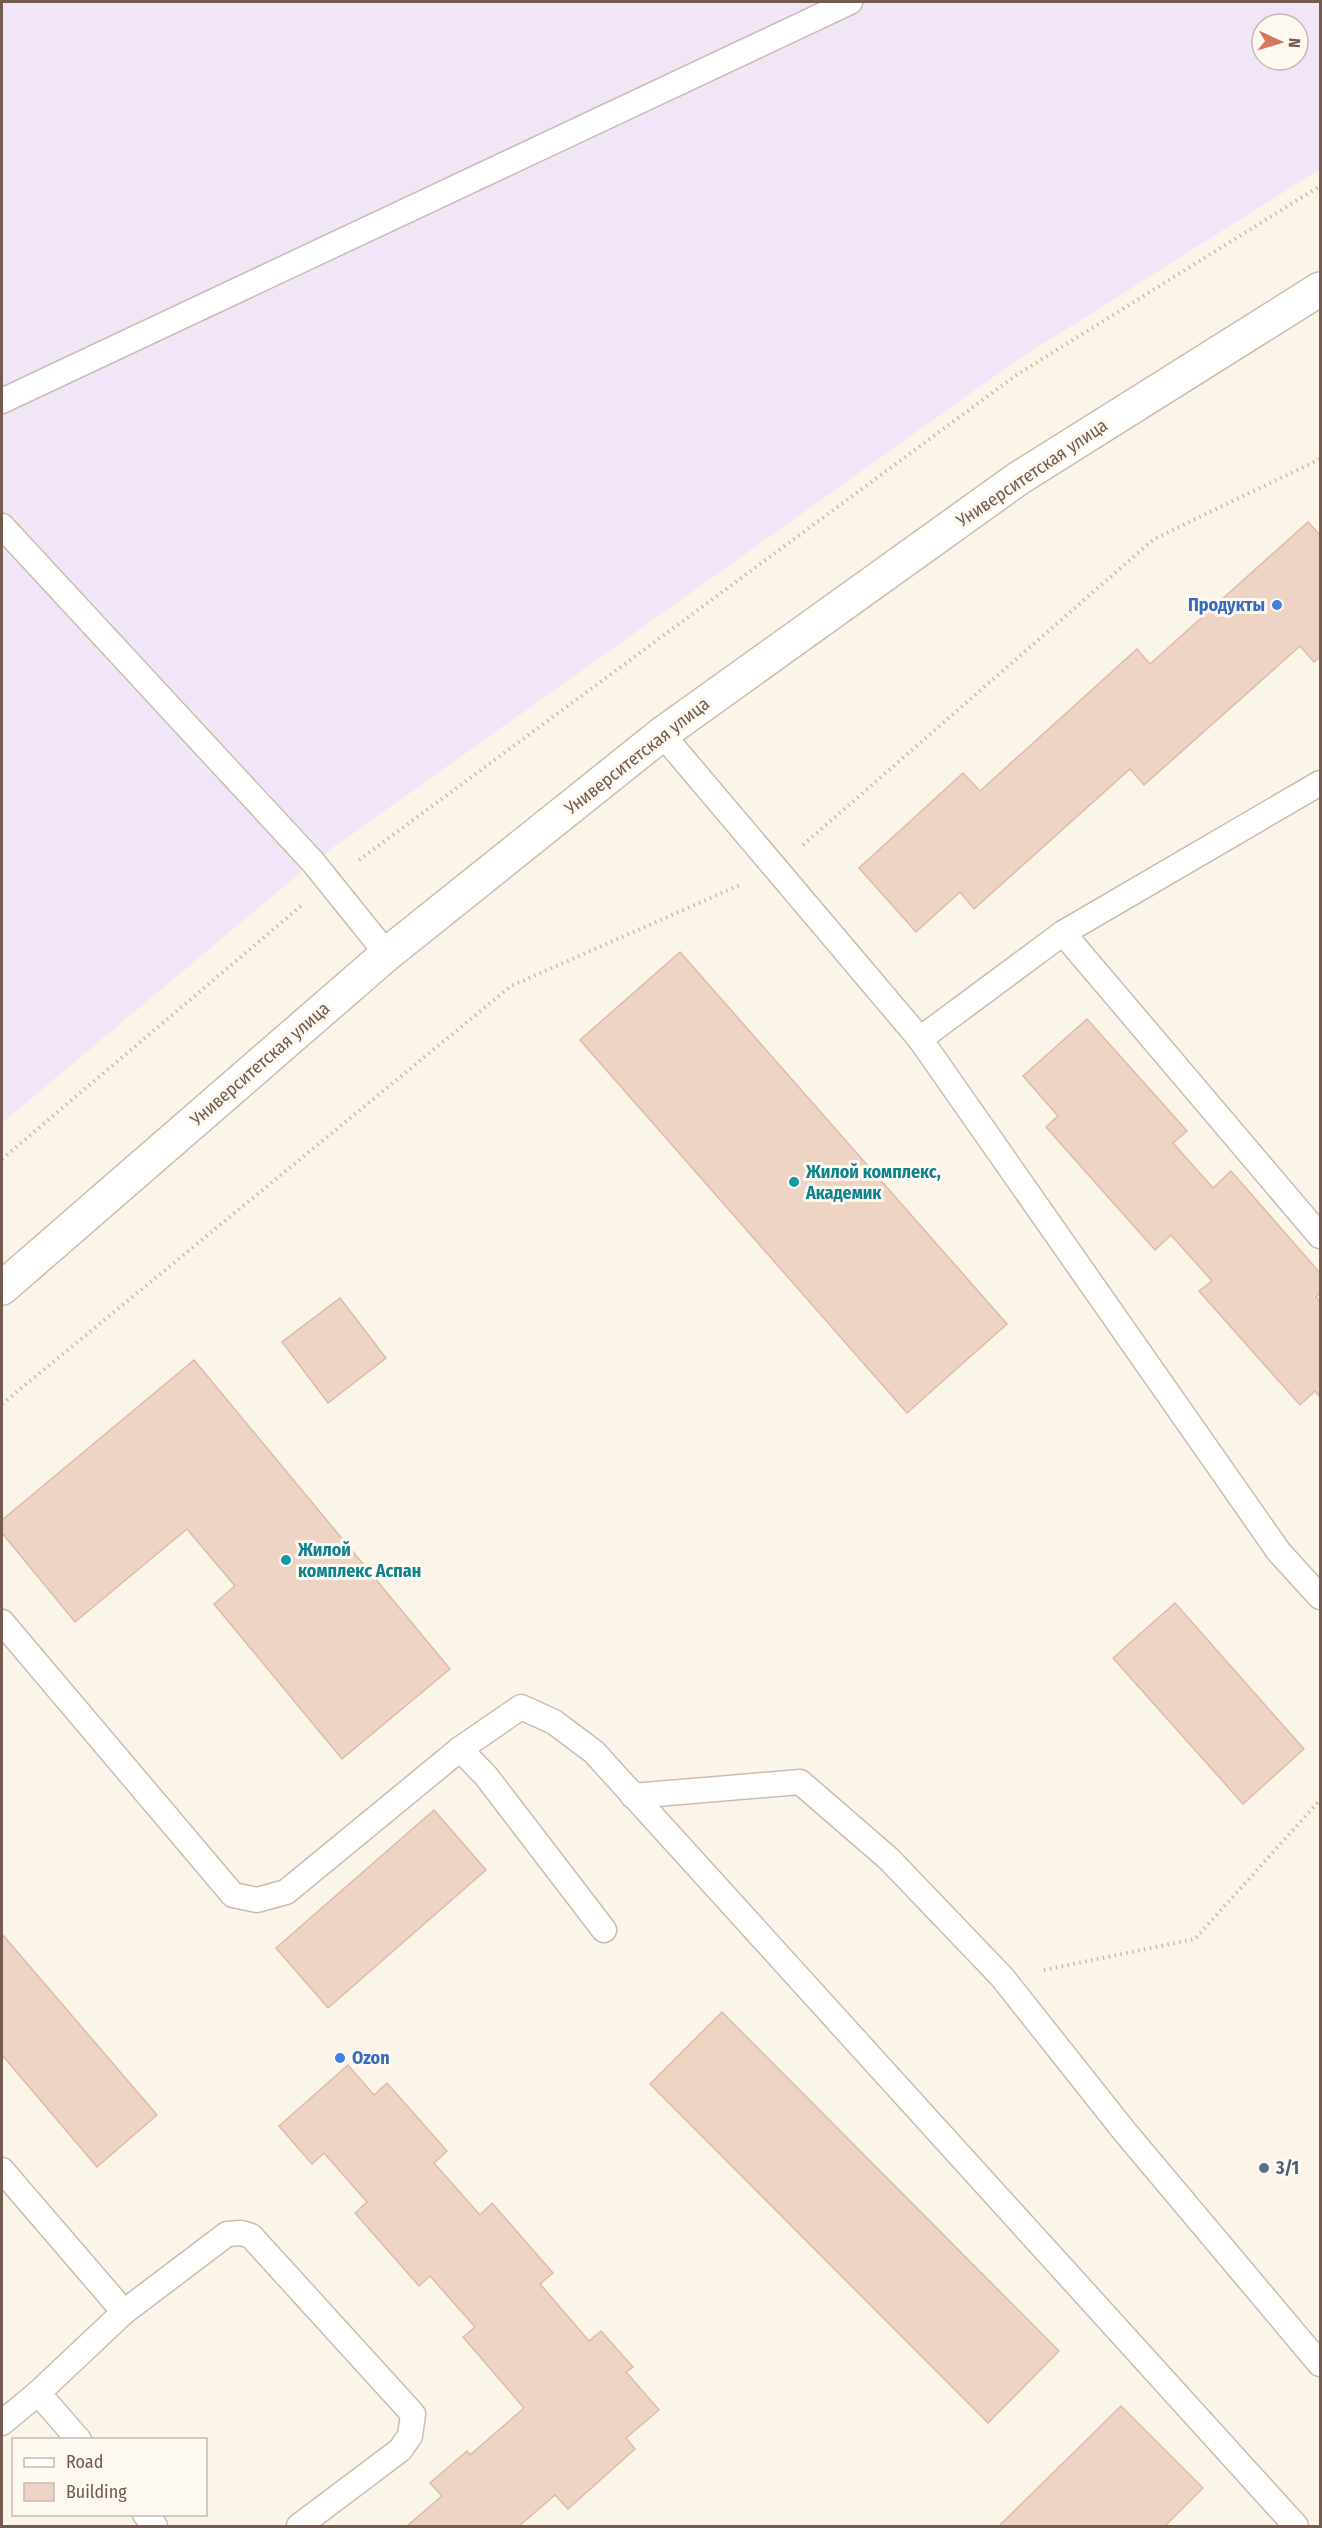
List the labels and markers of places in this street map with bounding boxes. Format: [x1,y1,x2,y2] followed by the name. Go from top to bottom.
[1188,594,1265,616] place label: Продукты
[1270,598,1284,612] marker: Продукты
[805,1161,941,1204] place label: Жилой комплекс, Академик
[787,1175,801,1189] marker: Жилой комплекс, Академик
[297,1539,421,1582] place label: Жилой комплекс Аспан
[279,1553,293,1567] marker: Жилой комплекс Аспан
[352,2047,390,2069] place label: Ozon
[333,2051,347,2065] marker: Ozon
[1275,2157,1299,2179] place label: 3/1
[1257,2161,1271,2175] marker: 3/1

